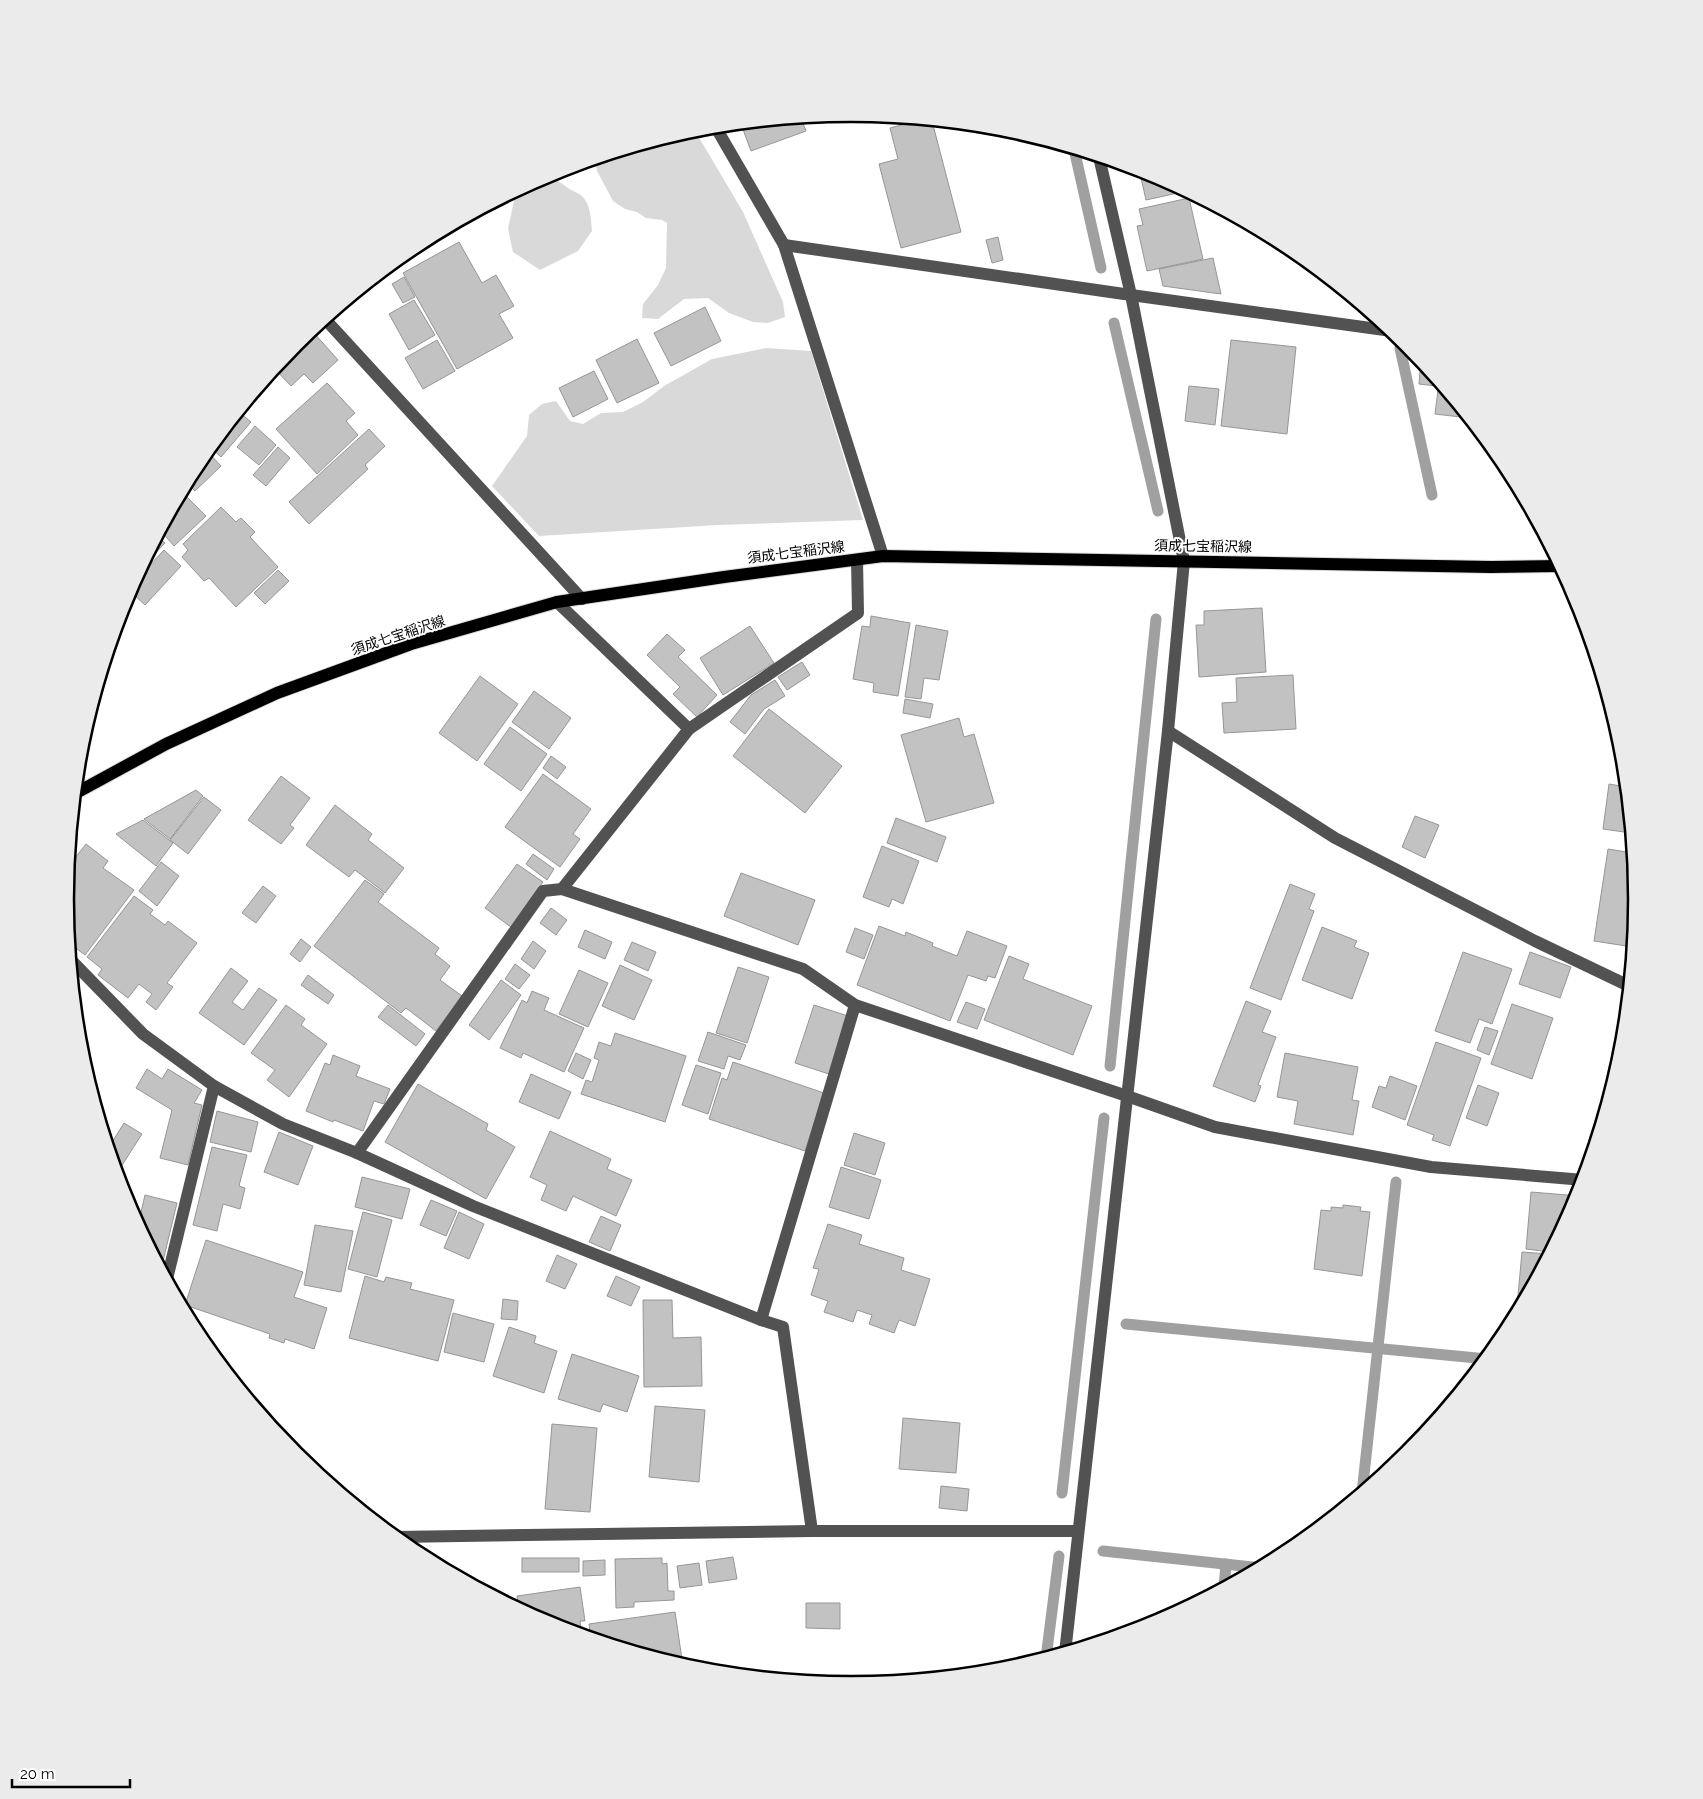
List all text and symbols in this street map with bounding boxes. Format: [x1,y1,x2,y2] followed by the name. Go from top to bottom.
[1154,537,1252,555] street label: 須成七宝稲沢線
[746,538,846,566] street label: 須成七宝稲沢線
[349,612,447,658] street label: 須成七宝稲沢線
[12,1756,130,1788] scale bar
[20,1765,55,1783] text: 20 m

